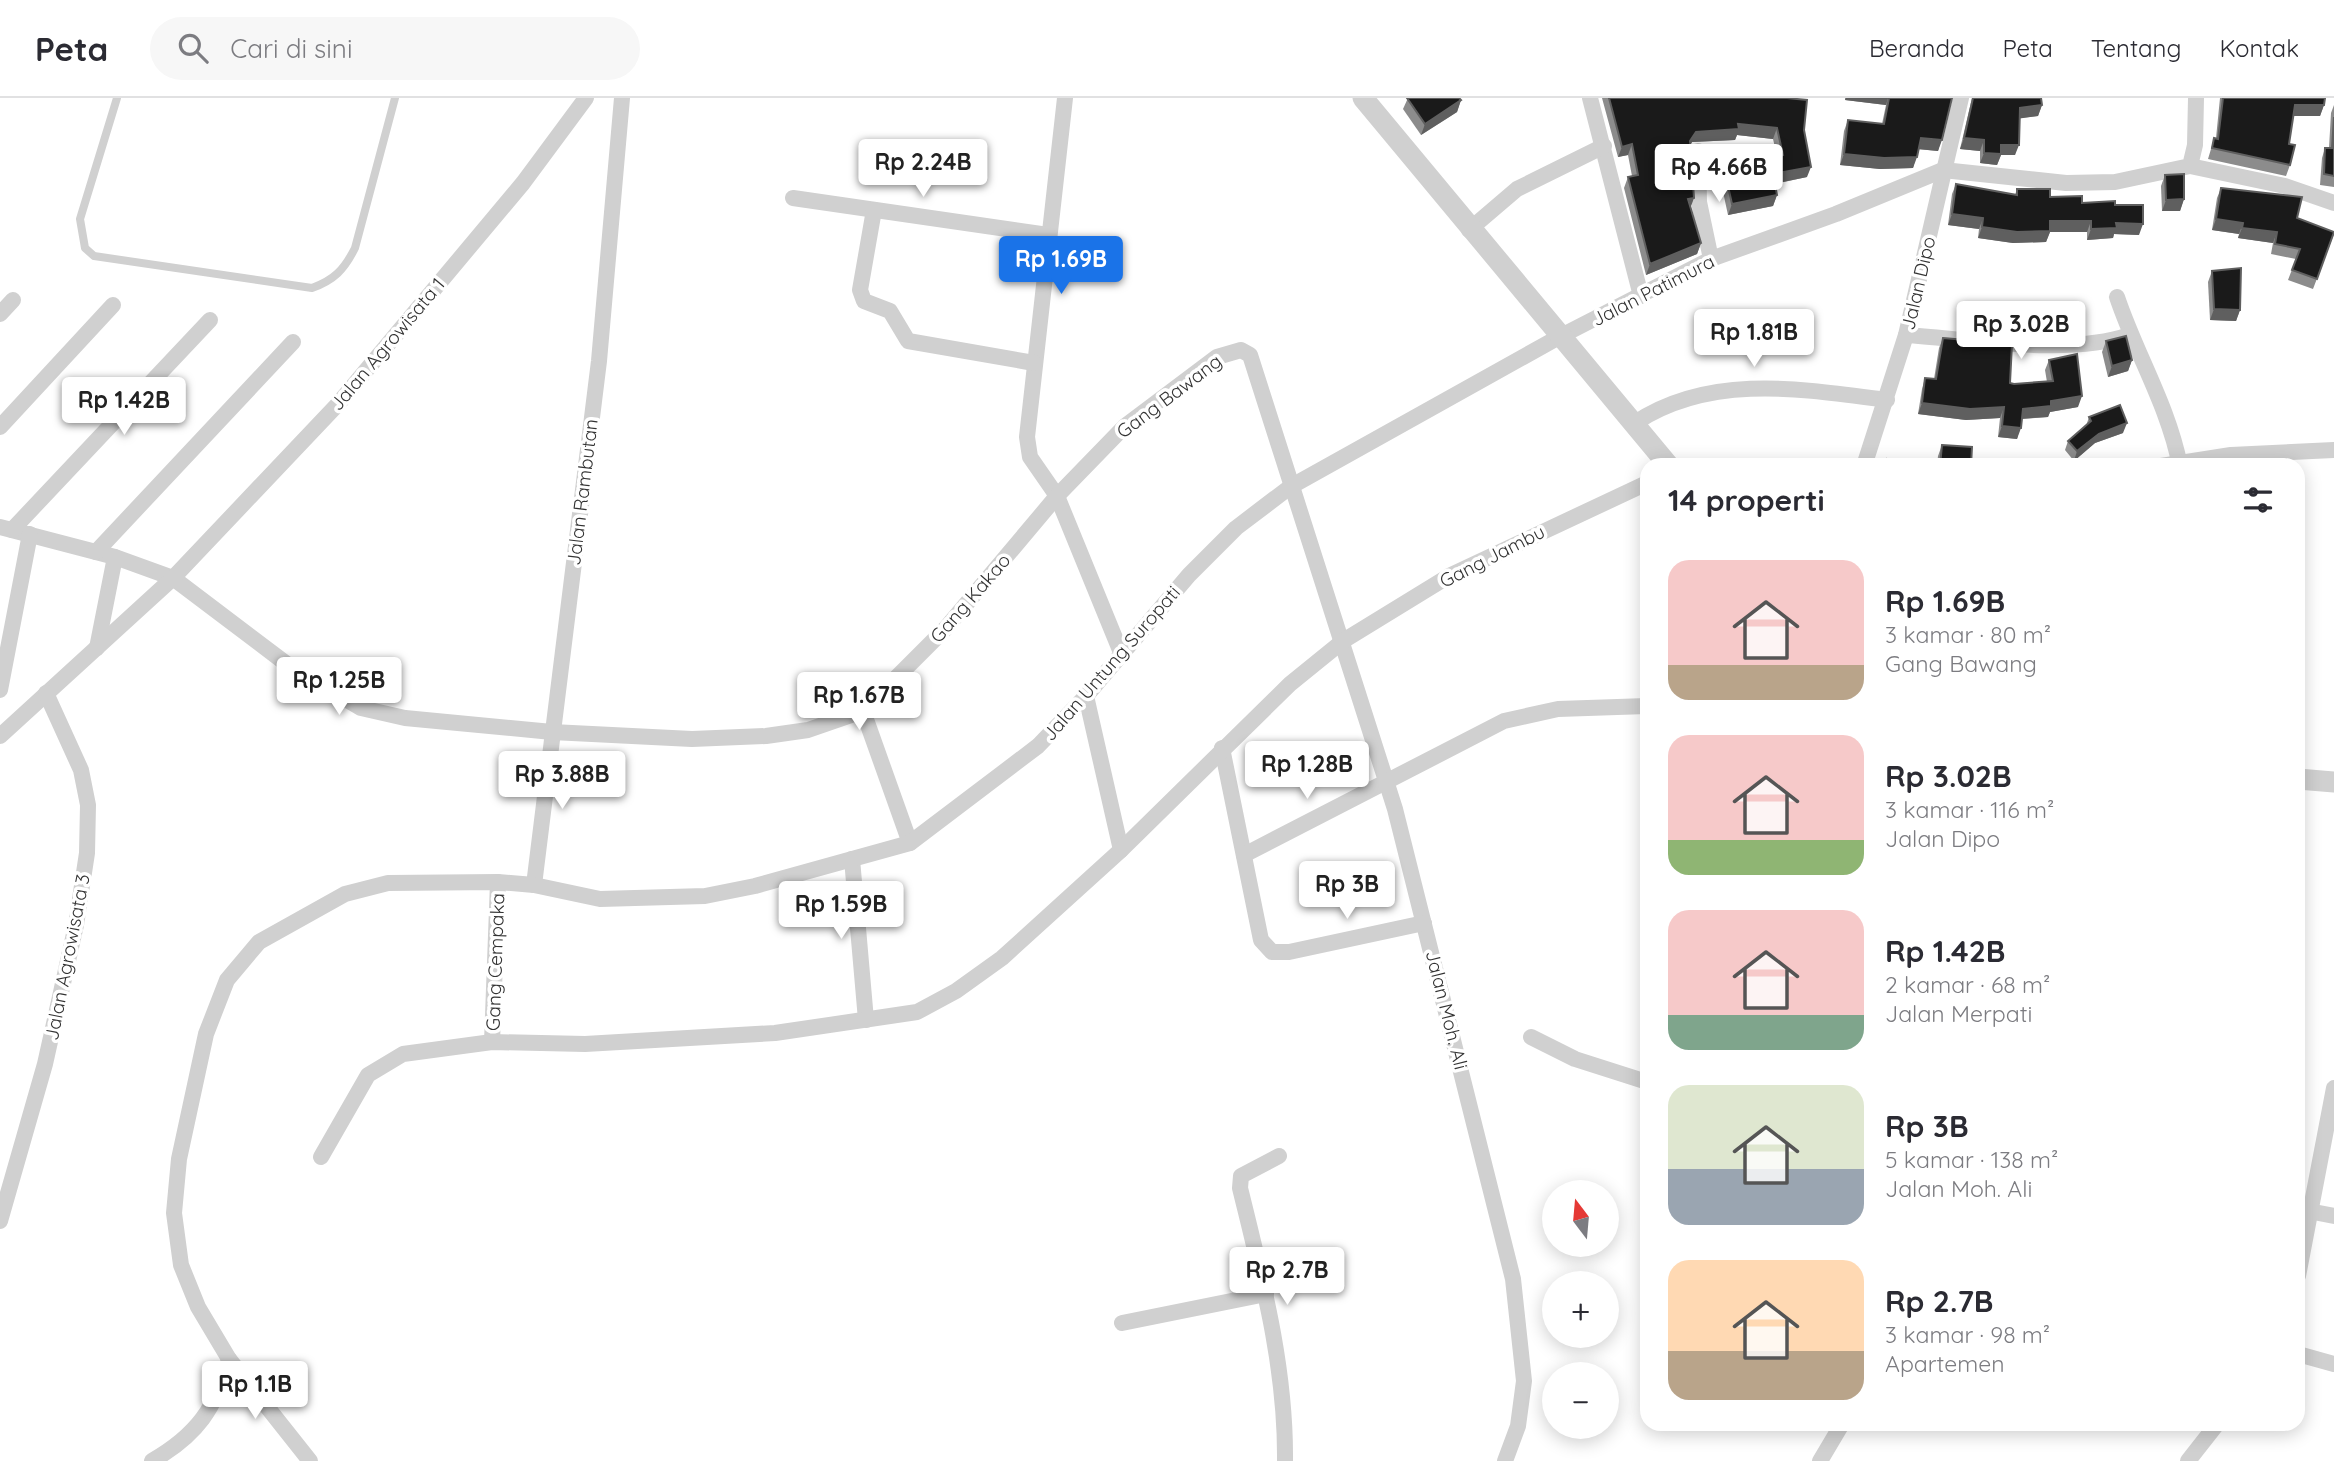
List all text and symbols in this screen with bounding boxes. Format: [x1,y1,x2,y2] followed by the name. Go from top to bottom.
[150,17,640,80] search box
[35,28,108,69] text: Peta
[174,29,212,67] icon: search
[230,32,352,65] text: Cari di sini
[1869,33,1965,63] text: Beranda
[2003,33,2053,63] text: Peta
[2091,33,2181,63] text: Tentang
[2219,33,2299,63] text: Kontak
[851,140,995,199] pin: Rp 2.24B
[1647,144,1791,204] pin: Rp 4.66B
[874,147,972,176] text: Rp 2.24B
[1671,152,1767,181] text: Rp 4.66B
[1896,234,1940,332] street label: Jalan Dipo
[989,236,1133,296] pin: Rp 1.69B
[1015,244,1107,273] text: Rp 1.69B
[1588,249,1718,331] street label: Jalan Patimura
[324,273,450,415] street label: Jalan Agrowisata 1
[1949,302,2093,361] pin: Rp 3.02B
[1972,309,2070,338] text: Rp 3.02B
[1682,310,1826,369] pin: Rp 1.81B
[1710,317,1798,346] text: Rp 1.81B
[1112,349,1226,443] street label: Gang Bawang
[52,378,196,437] pin: Rp 1.42B
[78,385,170,414] text: Rp 1.42B
[561,417,603,567] street label: Jalan Rambutan
[1668,481,1825,519] text: 14 properti
[2239,481,2277,519] icon: filters
[1435,519,1549,593] street label: Gang Jambu
[925,548,1015,648] street label: Gang Kakao
[1037,581,1185,745] street label: Jalan Untung Suropati
[1885,582,2005,620] text: Rp 1.69B
[1724,588,1808,672] icon: home
[1885,620,2051,649] text: 3 kamar · 80 m²
[1885,649,2037,678] text: Gang Bawang
[267,658,411,717] pin: Rp 1.25B
[293,665,385,694] text: Rp 1.25B
[787,672,931,732] pin: Rp 1.67B
[813,680,905,709] text: Rp 1.67B
[1235,742,1379,801] pin: Rp 1.28B
[1261,749,1353,778] text: Rp 1.28B
[490,752,634,811] pin: Rp 3.88B
[1885,757,2012,795] text: Rp 3.02B
[514,759,610,788] text: Rp 3.88B
[1724,763,1808,847] icon: home
[1885,795,2054,824] text: 3 kamar · 116 m²
[1885,824,2000,853] text: Jalan Dipo
[1298,862,1396,921] pin: Rp 3B
[1315,869,1379,898] text: Rp 3B
[39,872,95,1042] street label: Jalan Agrowisata 3
[769,882,913,941] pin: Rp 1.59B
[795,889,887,918] text: Rp 1.59B
[481,893,509,1031] street label: Gang Cempaka
[1885,932,2005,970] text: Rp 1.42B
[1724,938,1808,1022] icon: home
[1421,948,1473,1072] street label: Jalan Moh. Ali
[1885,970,2050,999] text: 2 kamar · 68 m²
[1885,999,2032,1028] text: Jalan Merpati
[1885,1107,1969,1145] text: Rp 3B
[1724,1113,1808,1197] icon: home
[1885,1145,2058,1174] text: 5 kamar · 138 m²
[1885,1174,2032,1203] text: Jalan Moh. Ali
[1542,1180,1619,1256] north arrow
[1542,1180,1619,1439] map controls
[1222,1248,1352,1307] pin: Rp 2.7B
[1245,1255,1329,1284] text: Rp 2.7B
[1542,1271,1619,1348] button: +
[1885,1282,1994,1320] text: Rp 2.7B
[1724,1288,1808,1372] icon: home
[1885,1320,2050,1349] text: 3 kamar · 98 m²
[1885,1349,2005,1378] text: Apartemen
[190,1362,320,1421] pin: Rp 1.1B
[1542,1362,1619,1439] button: −
[218,1369,292,1398] text: Rp 1.1B

